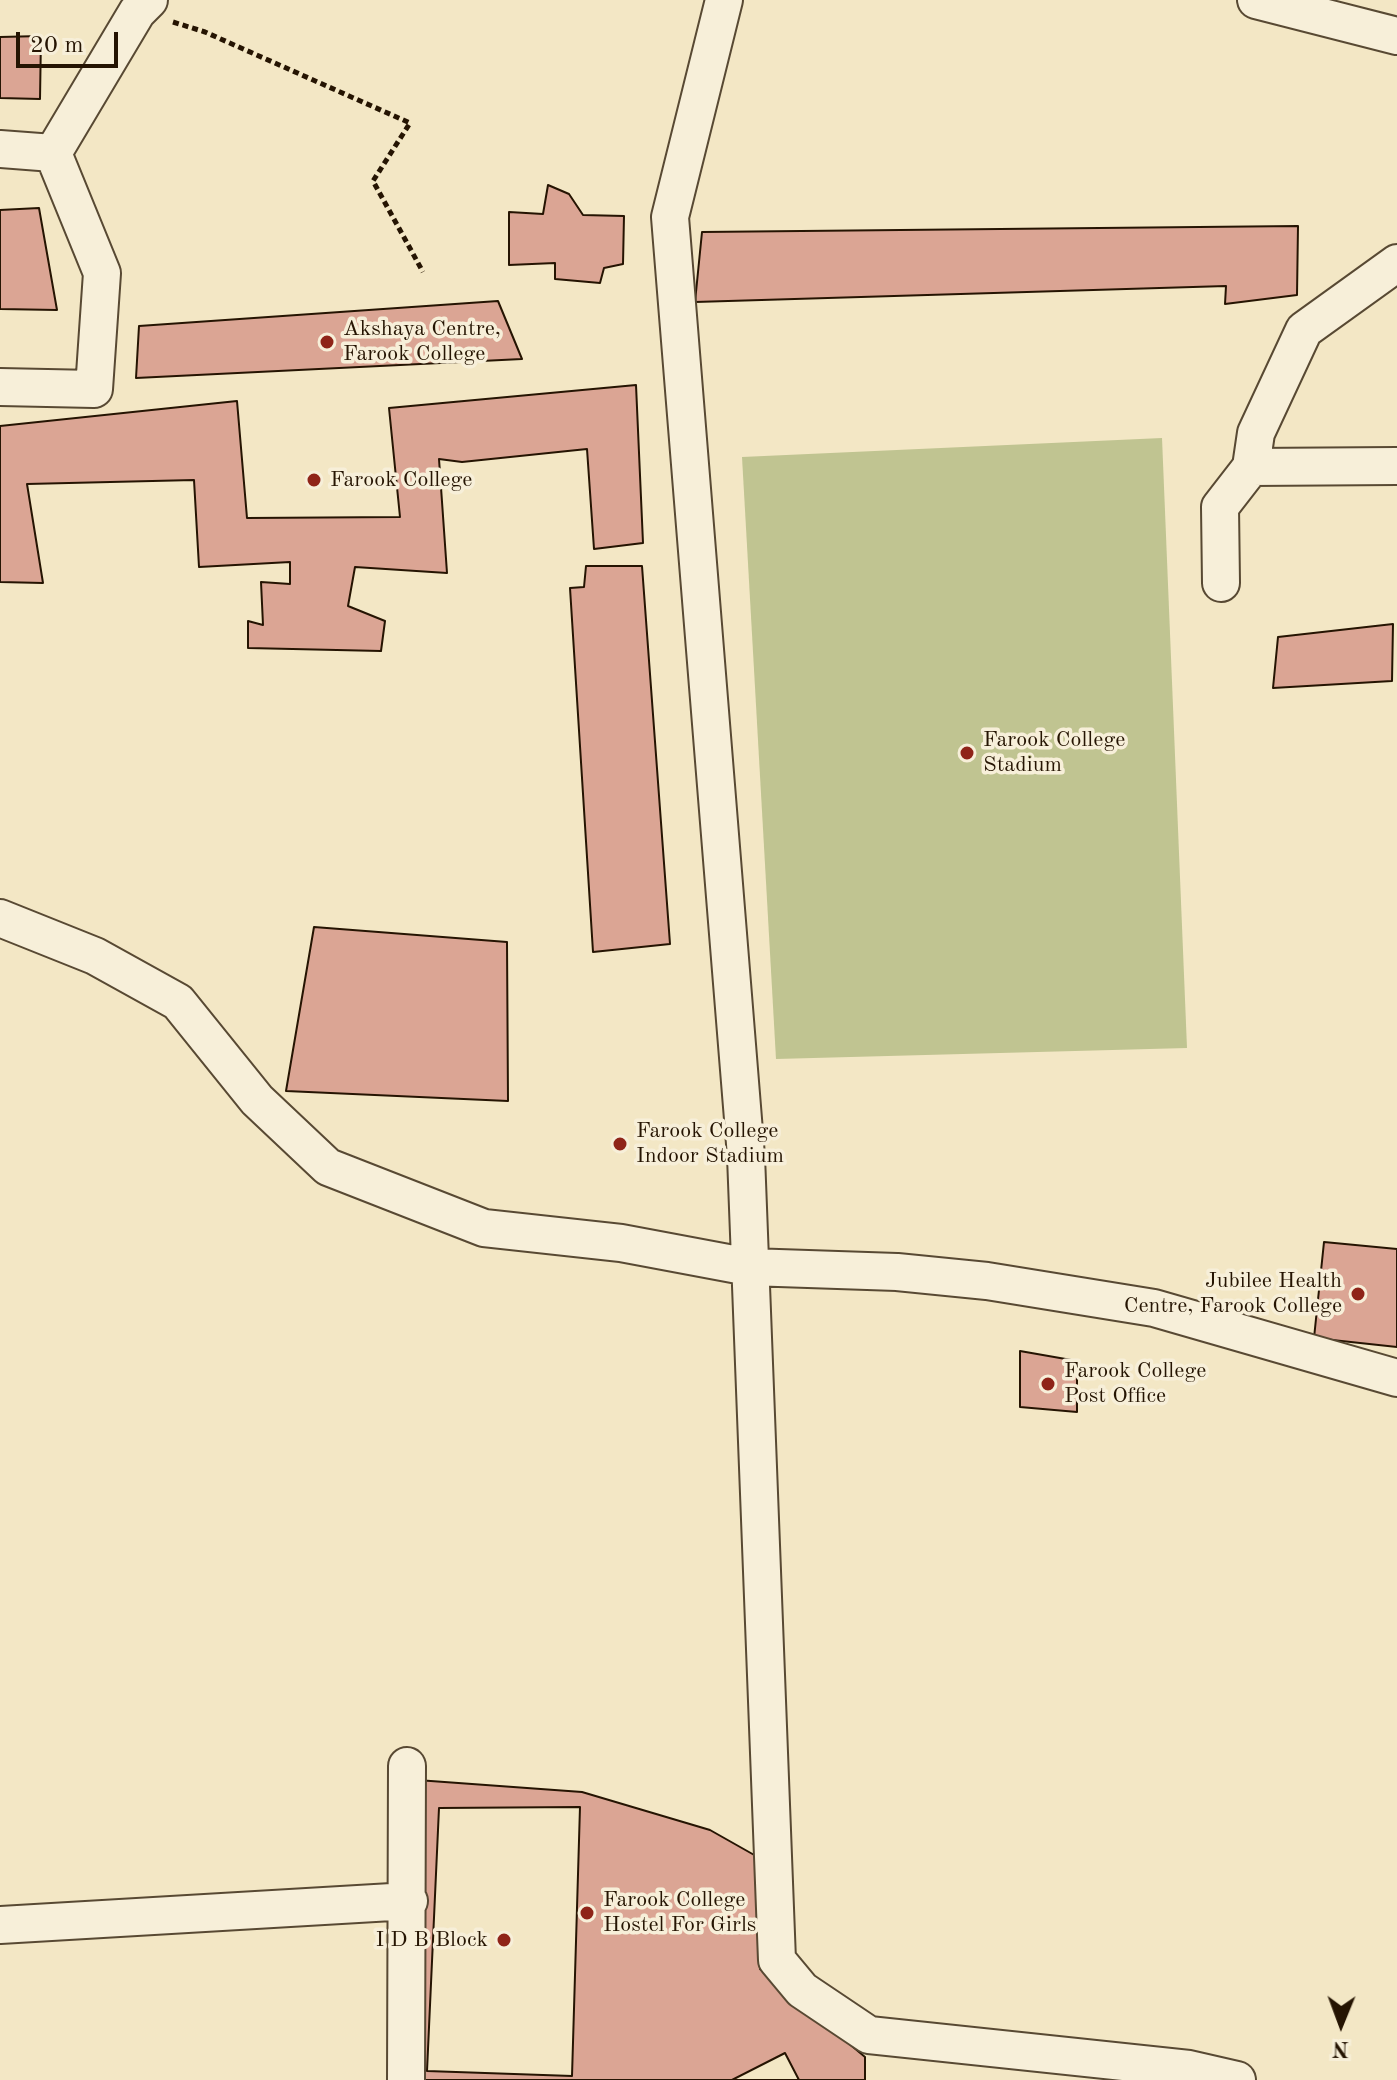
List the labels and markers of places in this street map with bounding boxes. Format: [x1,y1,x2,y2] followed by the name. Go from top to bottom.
[343,316,501,368] place label: Akshaya Centre, Farook College
[318,333,336,351] marker: Akshaya Centre, Farook College
[330,467,472,493] place label: Farook College
[305,471,323,489] marker: Farook College
[983,727,1125,778] place label: Farook College Stadium
[958,744,976,762] marker: Farook College Stadium
[636,1118,784,1170] place label: Farook College Indoor Stadium
[611,1135,629,1153] marker: Farook College Indoor Stadium
[1124,1268,1342,1320] place label: Jubilee Health Centre, Farook College
[1349,1285,1367,1303] marker: Jubilee Health Centre, Farook College
[1064,1358,1206,1410] place label: Farook College Post Office
[1039,1375,1057,1393] marker: Farook College Post Office
[603,1887,756,1938] place label: Farook College Hostel For Girls
[578,1904,596,1922] marker: Farook College Hostel For Girls
[375,1927,488,1953] place label: I D B Block
[495,1931,513,1949] marker: I D B Block

